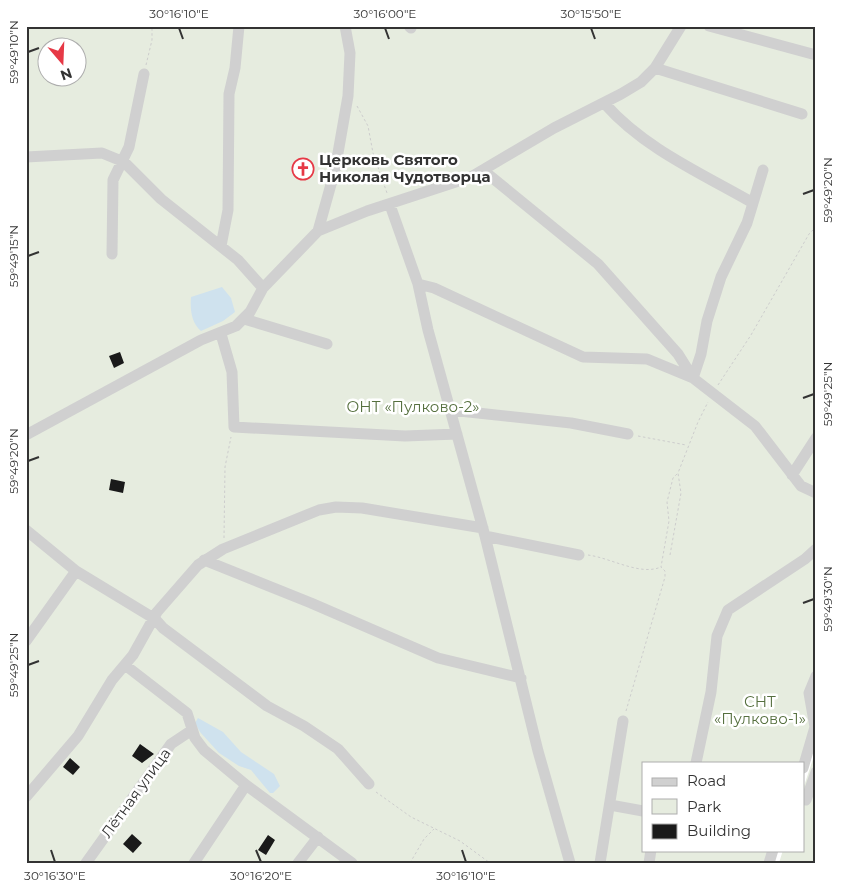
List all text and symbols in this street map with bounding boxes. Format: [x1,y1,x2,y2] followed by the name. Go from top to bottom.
[149,6,209,21] text: 30°16'10"E
[354,6,416,21] text: 30°16'00"E
[560,6,622,21] text: 30°15'50"E
[6,20,21,84] text: 59°49'10"N
[38,38,88,88] north arrow
[58,64,75,85] text: N
[319,150,491,186] place label: Церковь Святого Николая Чудотворца
[291,157,315,181] church icon: Церковь Святого Николая Чудотворца
[820,157,835,223] text: 59°49'20"N
[6,225,21,287] text: 59°49'15"N
[820,362,835,426] text: 59°49'25"N
[347,397,479,416] park label: ОНТ «Пулково-2»
[6,428,21,494] text: 59°49'20"N
[820,566,835,632] text: 59°49'30"N
[6,633,21,697] text: 59°49'25"N
[714,692,806,728] park label: СНТ «Пулково-1»
[97,744,175,841] street label: Лётная улица
[642,762,804,852] legend
[687,771,726,790] text: Road
[687,797,721,816] text: Park
[687,821,751,840] text: Building
[24,868,86,883] text: 30°16'30"E
[230,868,292,883] text: 30°16'20"E
[436,868,496,883] text: 30°16'10"E

